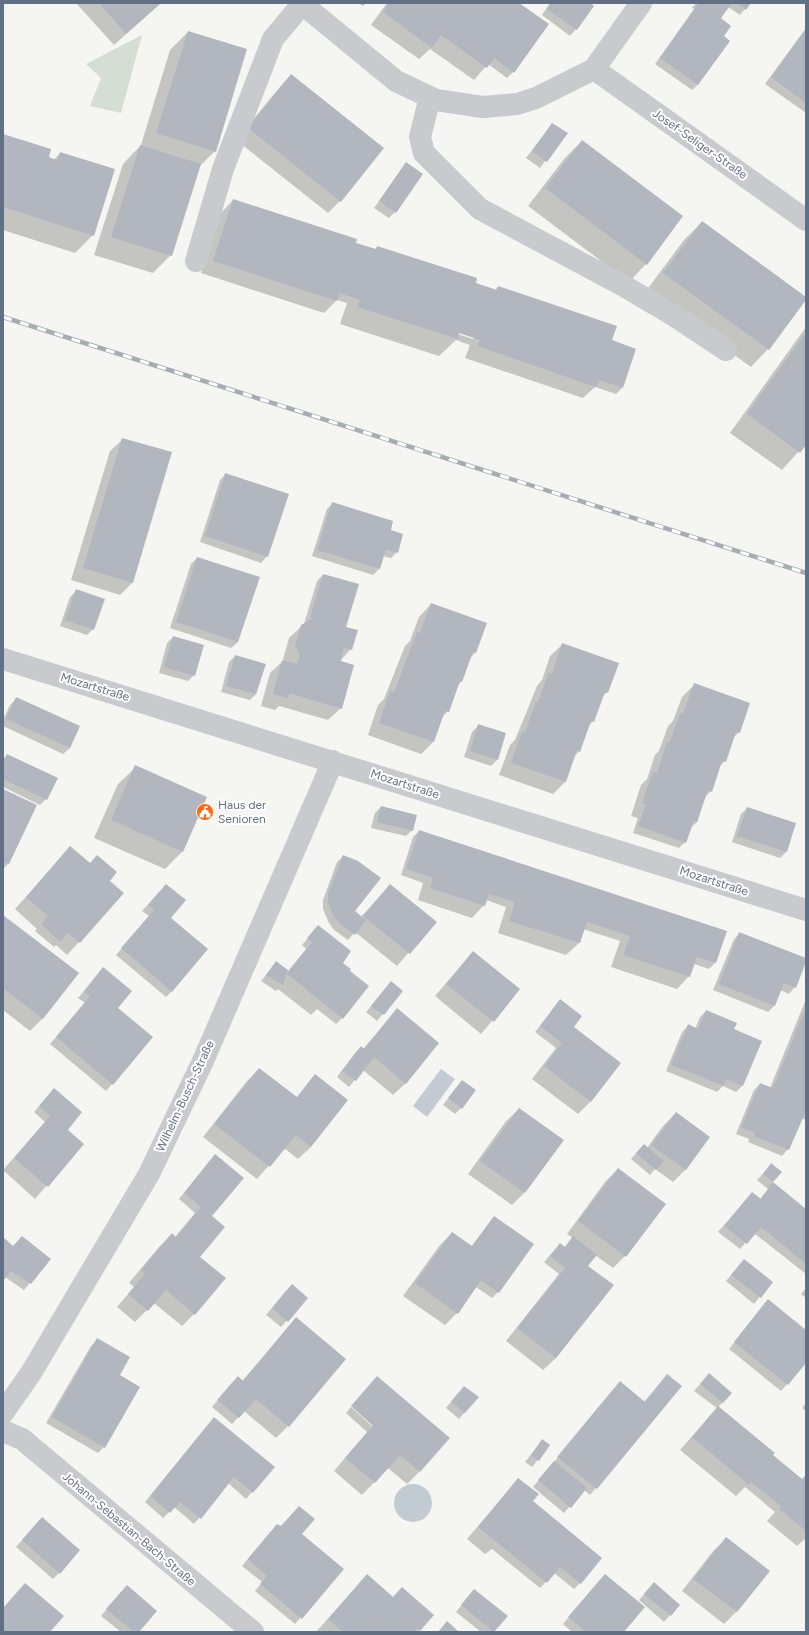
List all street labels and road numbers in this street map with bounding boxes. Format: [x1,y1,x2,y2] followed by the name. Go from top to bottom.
[650,106,750,182] street label: Josef-Seliger-Straße
[59,670,132,704] street label: Mozartstraße
[369,766,442,802] street label: Mozartstraße
[678,863,751,899] street label: Mozartstraße
[153,1038,217,1154] street label: Wilhelm-Busch-Straße
[60,1469,199,1589] street label: Johann-Sebastian-Bach-Straße

